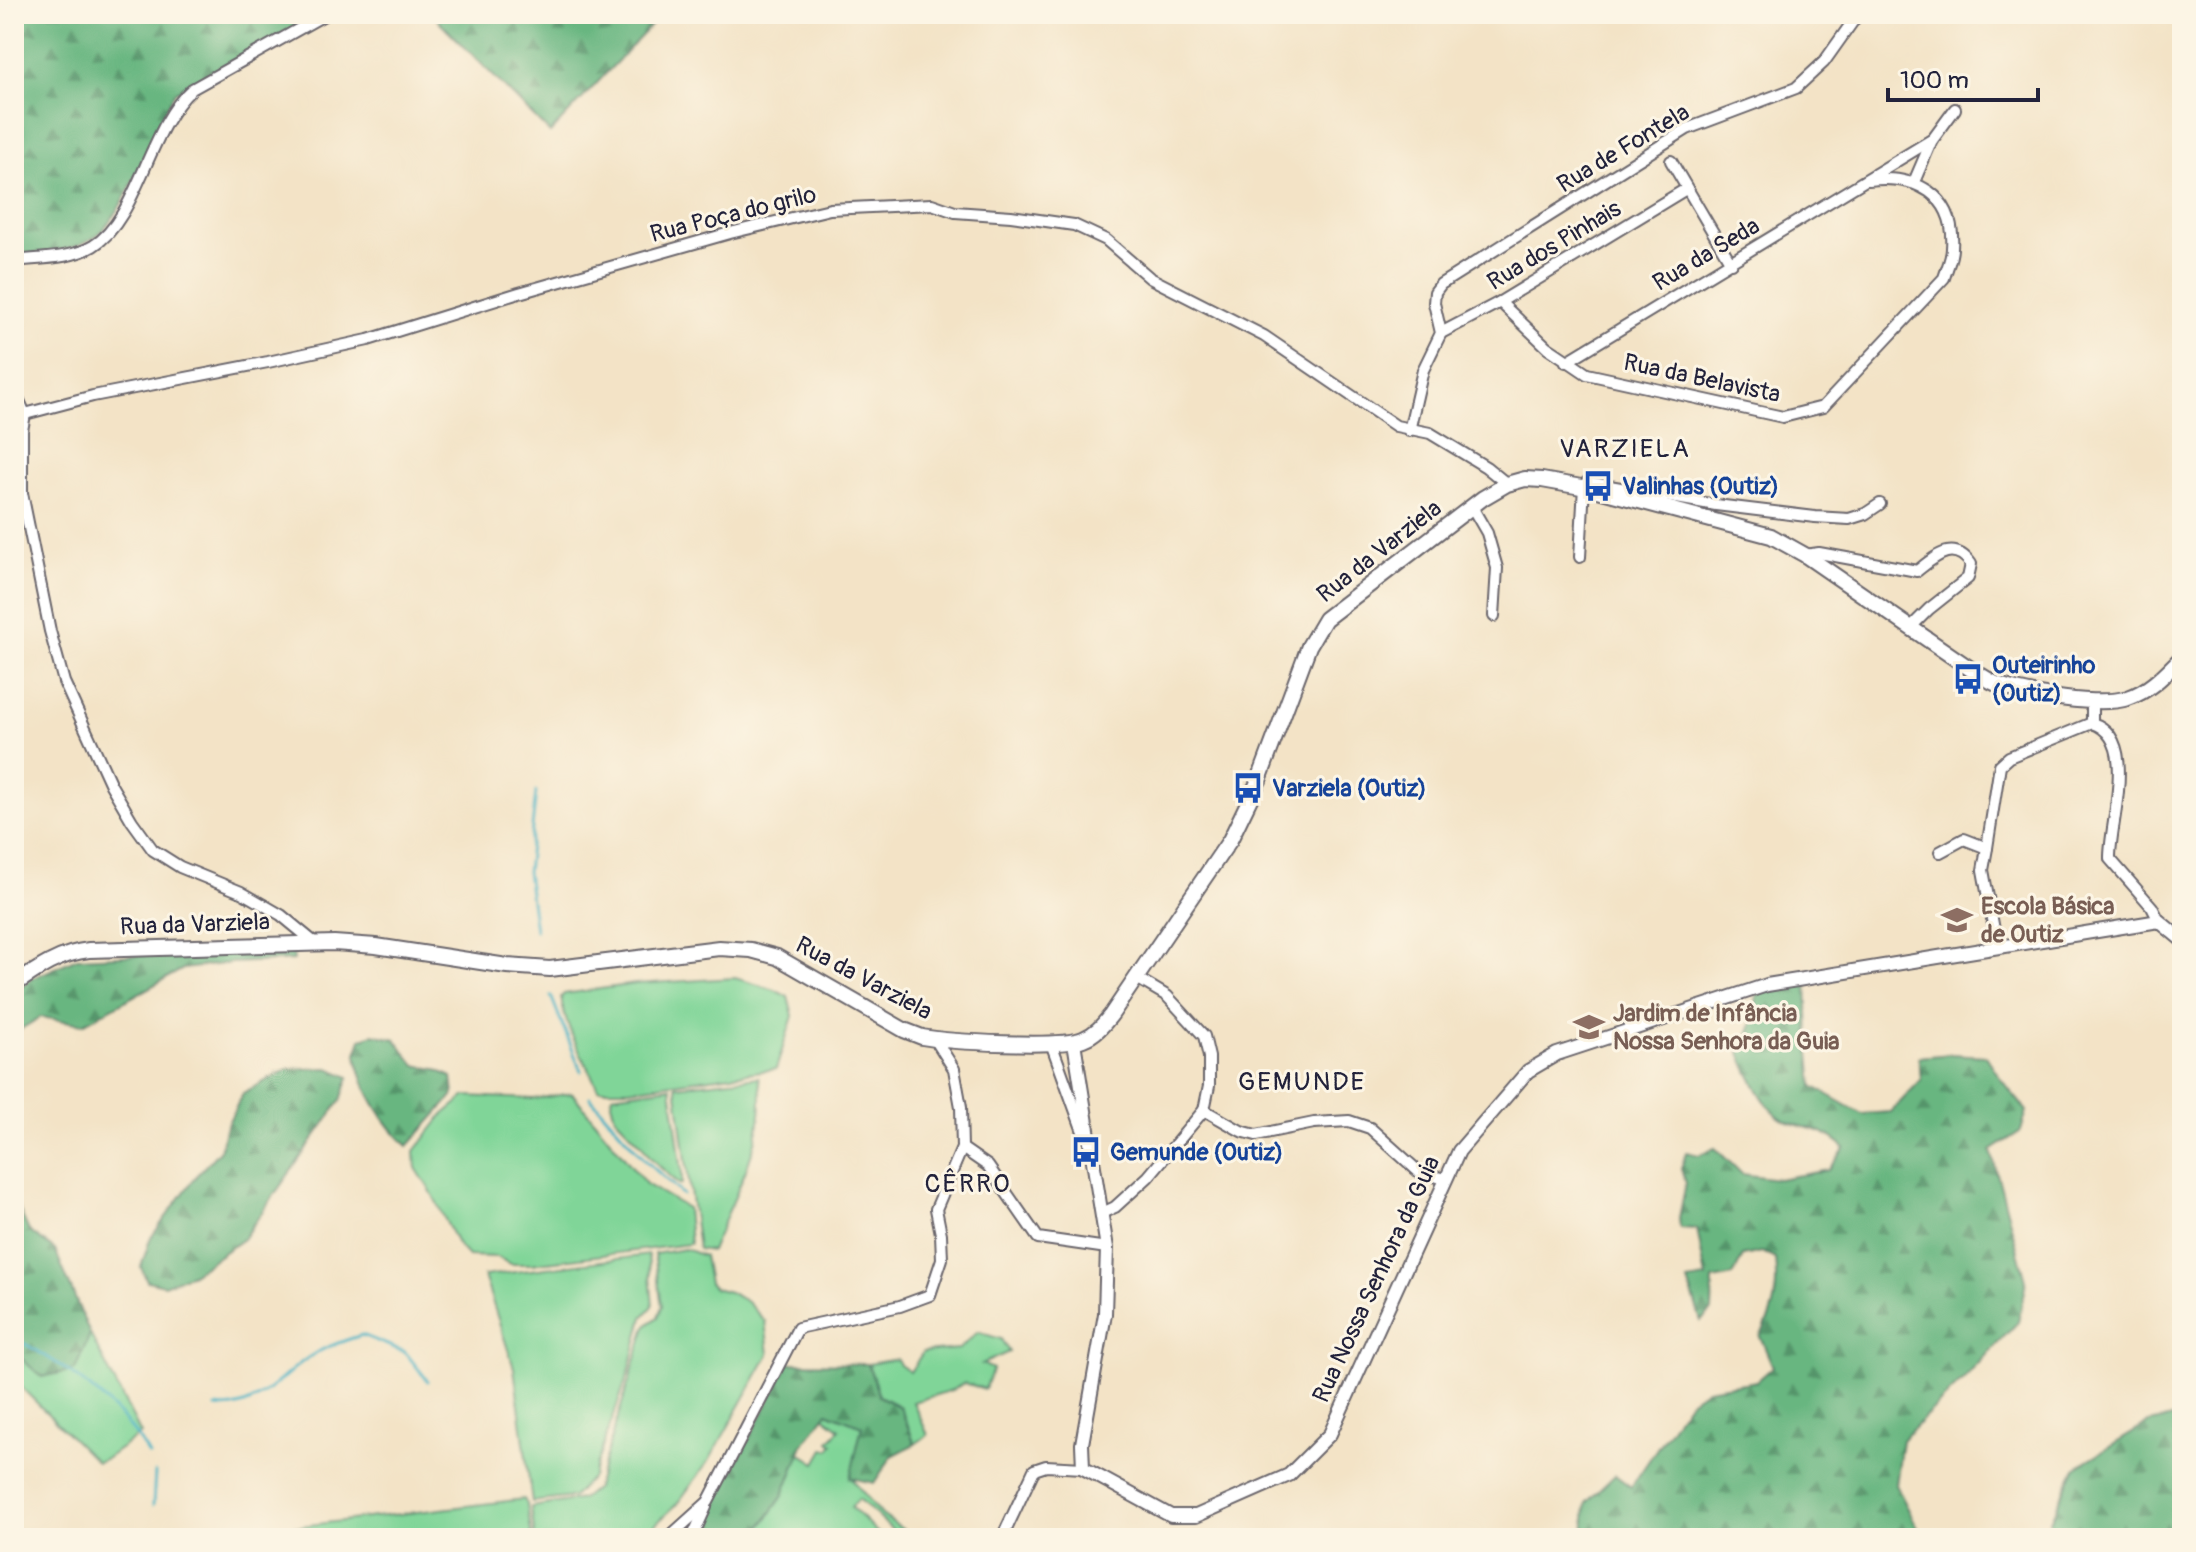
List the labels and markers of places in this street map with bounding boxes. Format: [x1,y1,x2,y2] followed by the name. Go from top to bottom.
[1581,469,1615,503] bus stop icon: Valinhas (Outiz)
[1622,472,1779,501] place label: Valinhas (Outiz)
[1992,651,2096,708] place label: Outeirinho (Outiz)
[1951,662,1985,696] bus stop icon: Outeirinho (Outiz)
[1231,771,1265,805] bus stop icon: Varziela (Outiz)
[1272,774,1427,803] place label: Varziela (Outiz)
[1981,892,2115,949] place label: Escola Básica de Outiz
[1940,903,1974,937] school or university icon: Escola Básica de Outiz
[1613,999,1840,1056] place label: Jardim de Infância Nossa Senhora da Guia
[1572,1010,1606,1044] school or university icon: Jardim de Infância Nossa Senhora da Guia
[1069,1135,1103,1169] bus stop icon: Gemunde (Outiz)
[1110,1138,1283,1167] place label: Gemunde (Outiz)

